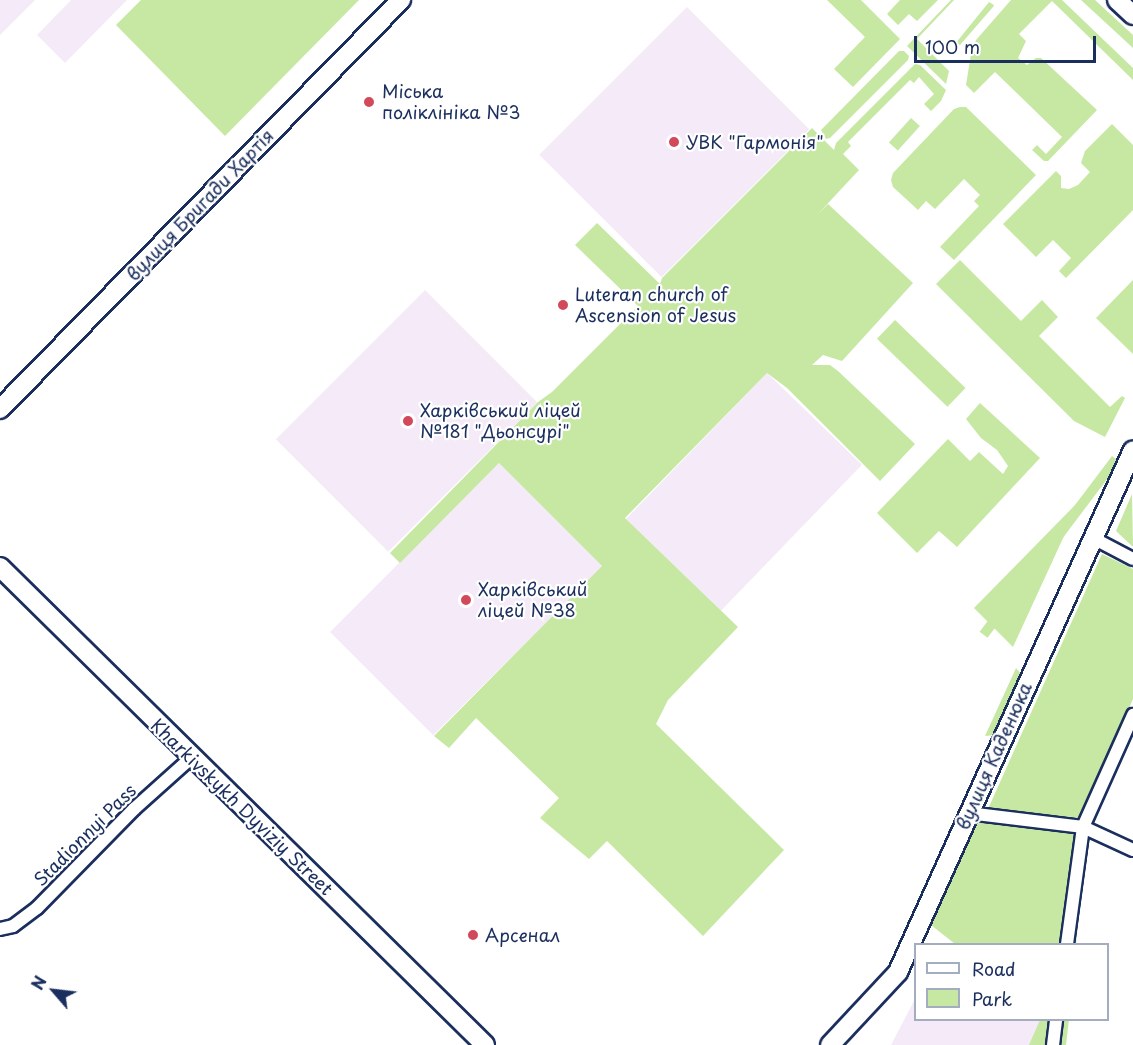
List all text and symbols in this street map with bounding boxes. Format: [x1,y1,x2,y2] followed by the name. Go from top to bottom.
[917,24,1098,62] scale bar
[925,33,980,60] text: 100 m
[382,81,520,124] place label: Міська поліклініка №3
[360,93,378,111] marker: Міська поліклініка №3
[122,125,278,285] street label: вулиця Бригади Хартія
[686,131,823,153] place label: УВК "Гармонія"
[667,135,681,149] marker: УВК "Гармонія"
[575,284,736,326] place label: Luteran church of Ascension of Jesus
[556,298,570,312] marker: Luteran church of Ascension of Jesus
[420,400,581,442] place label: Харківський ліцей №181 "Дьонсурі"
[401,414,415,428] marker: Харківський ліцей №181 "Дьонсурі"
[478,579,587,622] place label: Харківський ліцей №38
[459,593,473,607] marker: Харківський ліцей №38
[952,679,1036,833] street label: вулиця Каденюка
[147,714,337,900] street label: Kharkivskykh Dyviziy Street
[29,779,141,891] street label: Stadionnyi Pass
[485,924,560,946] place label: Арсенал
[466,928,480,942] marker: Арсенал
[914,943,1109,1021] legend
[972,955,1016,982] text: Road
[24,961,84,1021] north arrow
[25,971,52,994] text: N
[972,985,1012,1012] text: Park

